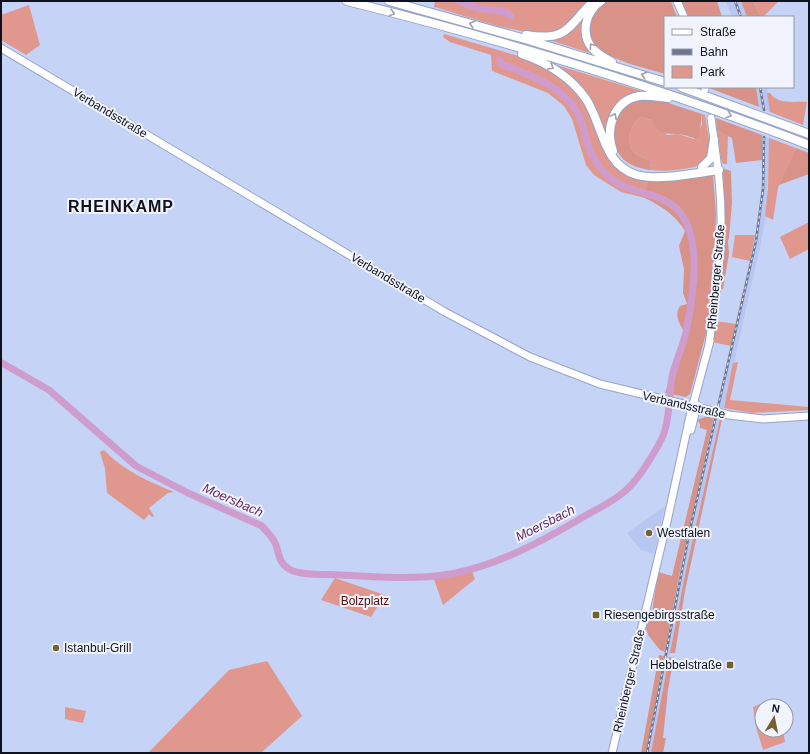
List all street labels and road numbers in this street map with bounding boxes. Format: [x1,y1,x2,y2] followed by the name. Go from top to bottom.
[70,85,150,141] street label: Verbandsstraße
[704,224,728,330] street label: Rheinberger Straße
[348,250,428,306] street label: Verbandsstraße
[641,389,727,421] street label: Verbandsstraße
[610,628,648,734] street label: Rheinberger Straße

